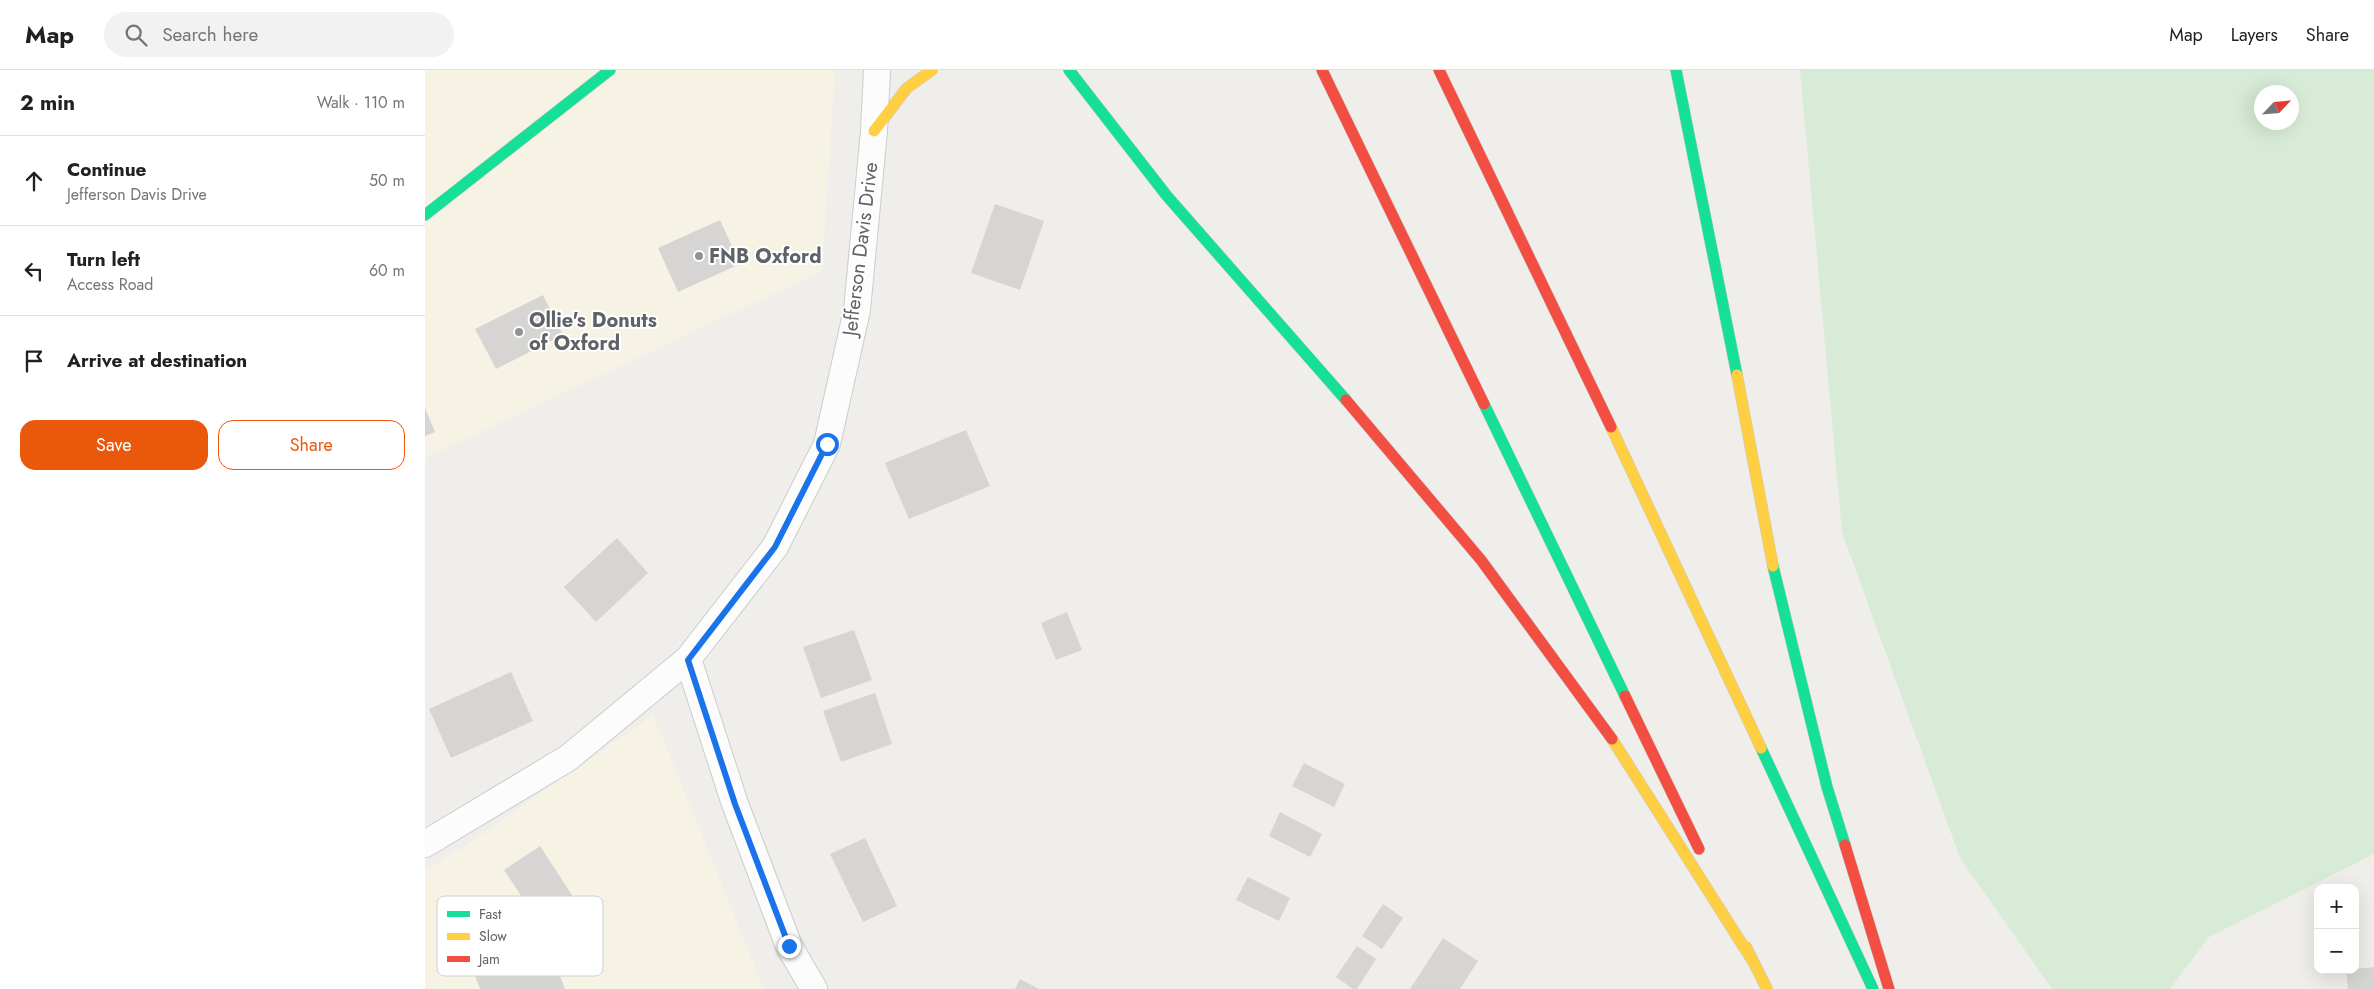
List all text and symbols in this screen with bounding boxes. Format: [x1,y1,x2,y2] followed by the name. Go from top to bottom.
[104,12,454,57] search box
[25,17,74,52] text: Map
[122,21,150,49] icon: search
[162,21,258,48] text: Search here
[2169,22,2203,48] text: Map
[2231,22,2278,48] text: Layers
[2306,22,2349,48] text: Share
[2254,85,2299,130] north arrow
[20,88,75,118] text: 2 min
[317,91,405,114] text: Walk · 110 m
[67,156,146,183] text: Continue
[835,161,886,341] street label: Jefferson Davis Drive
[20,167,48,195] icon: ahead
[369,169,405,192] text: 50 m
[67,183,207,206] text: Jefferson Davis Drive
[709,242,822,271] place label: FNB Oxford
[67,246,140,273] text: Turn left
[693,250,705,262] marker: FNB Oxford
[20,257,48,285] icon: left
[369,259,405,282] text: 60 m
[67,273,153,296] text: Access Road
[529,306,657,358] place label: Ollie's Donuts of Oxford
[513,326,525,338] marker: Ollie's Donuts of Oxford
[20,347,48,375] icon: arrive
[67,347,247,374] text: Arrive at destination
[20,420,208,470] button: Save
[218,420,405,470] button: Share
[816,433,839,456] route start
[2314,884,2359,974] map controls
[2314,884,2359,929] button: +
[437,896,603,976] legend
[479,904,502,924] text: Fast
[479,926,507,946] text: Slow
[2314,929,2359,974] button: −
[778,935,801,958] route end
[477,949,500,969] text: Jam

